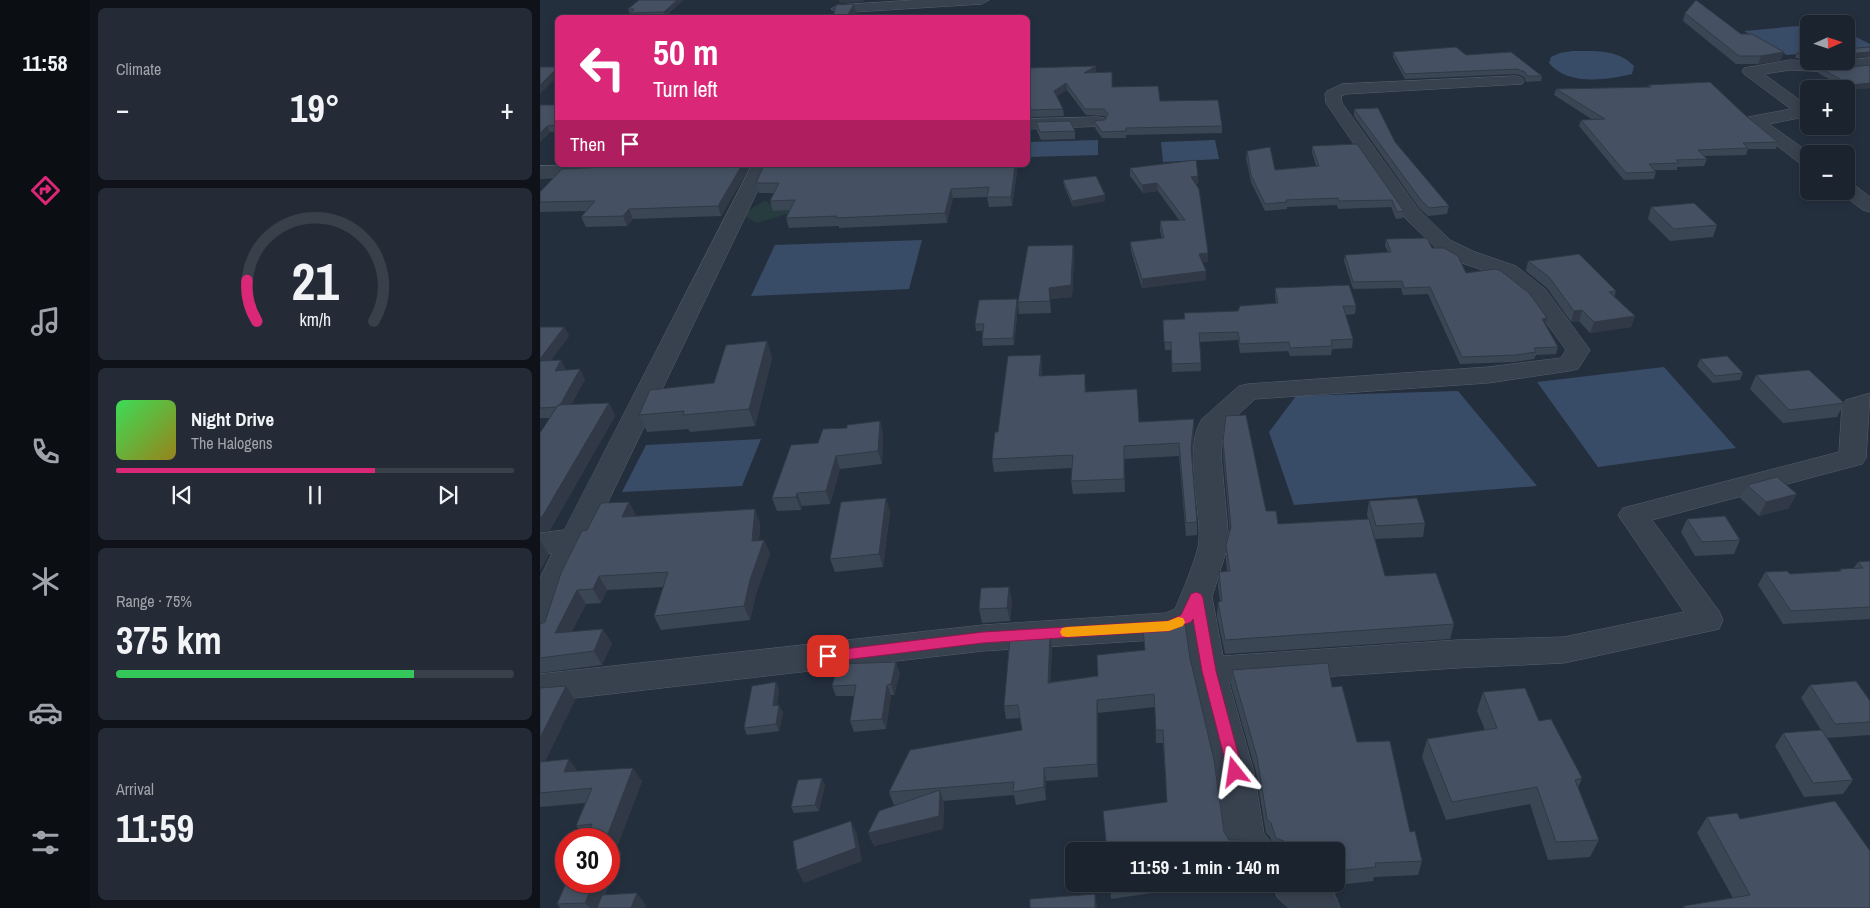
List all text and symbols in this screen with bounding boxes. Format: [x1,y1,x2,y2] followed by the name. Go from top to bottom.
[1800,15,1855,70] north arrow
[1800,15,1855,200] map controls
[653,29,718,76] text: 50 m
[570,35,635,100] icon: left
[22,48,68,78] text: 11:58
[116,58,161,80] text: Climate
[653,74,718,104] text: Turn left
[1800,80,1855,135] button: +
[290,83,340,134] text: 19°
[116,90,129,128] text: −
[501,90,514,128] text: +
[616,130,644,158] icon: arrive
[570,131,606,157] text: Then
[1800,145,1855,200] button: −
[28,173,63,208] icon: directions
[291,246,339,316] text: 21
[28,304,63,339] icon: music
[299,308,331,332] text: km/h
[191,406,274,432] text: Night Drive
[191,432,273,454] text: The Halogens
[28,434,63,469] icon: phone
[168,481,196,509] icon: previous
[301,481,329,509] icon: pause
[434,481,462,509] icon: next
[28,564,63,599] icon: climate
[116,590,192,612] text: Range · 75%
[116,615,222,666] text: 375 km
[807,635,849,677] pin
[814,642,842,670] icon: arrive
[28,695,63,730] icon: car
[1208,745,1260,797] position arrow
[116,778,154,800] text: Arrival
[116,803,194,854] text: 11:59
[28,825,63,860] icon: filters
[555,828,620,893] speed limit sign: 30
[1130,854,1280,880] text: 11:59 · 1 min · 140 m

